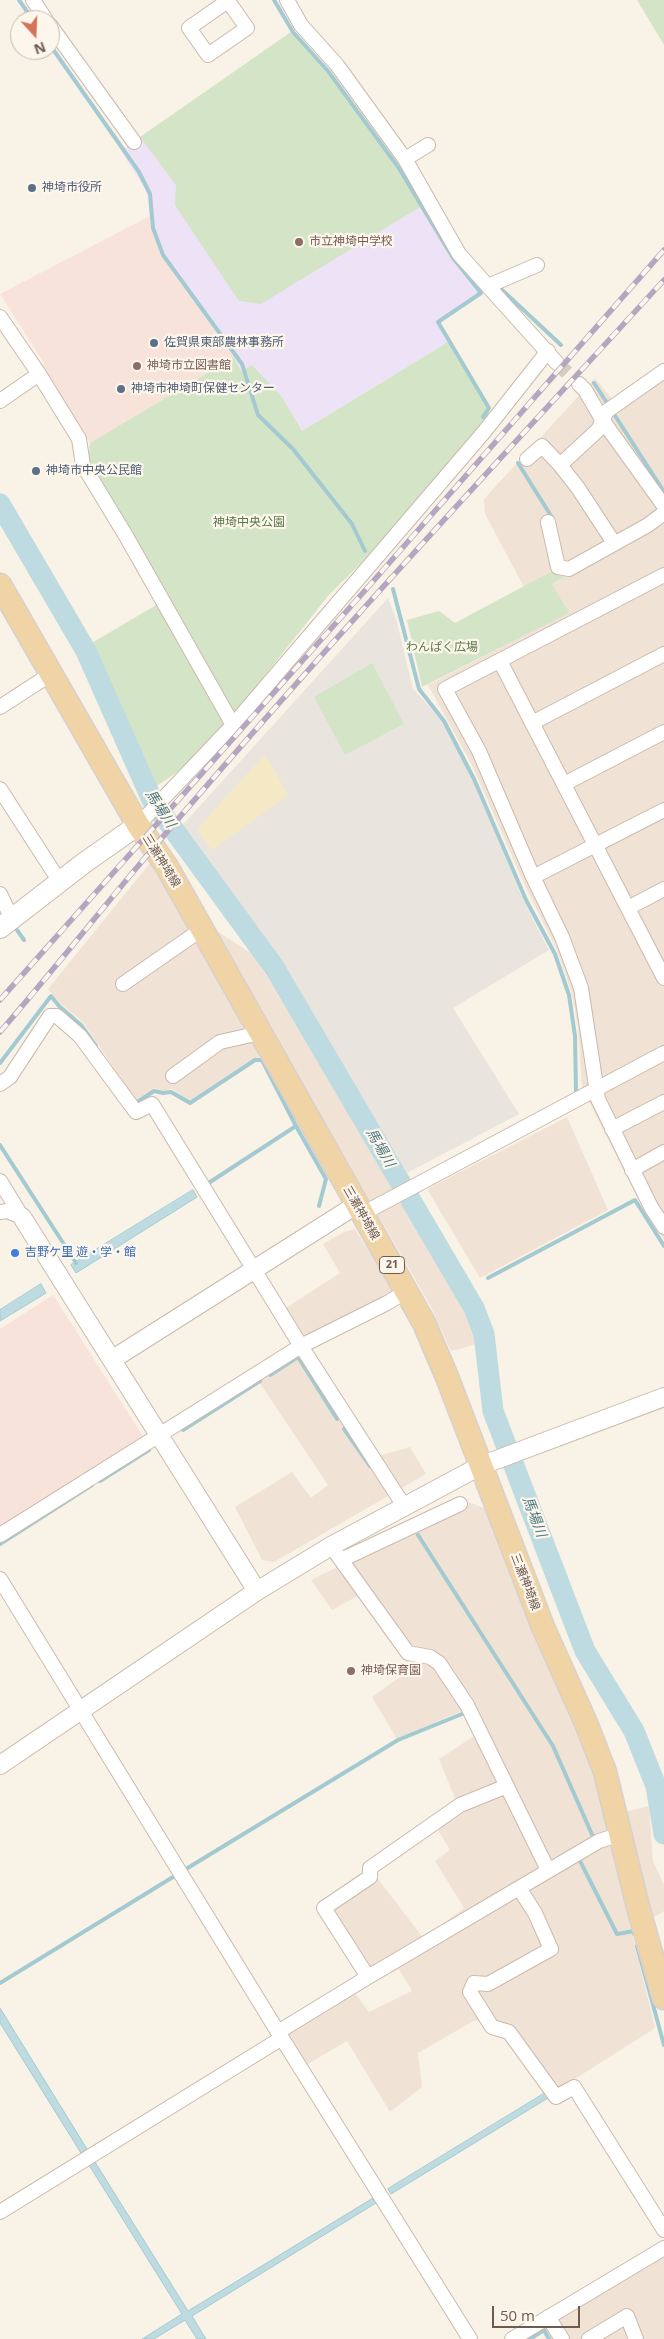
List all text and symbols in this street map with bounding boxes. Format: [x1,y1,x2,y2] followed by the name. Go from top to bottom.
[10,10,60,60] north arrow
[31,38,49,59] text: N
[42,181,102,195] place label: 神埼市役所
[26,182,38,194] marker: 神埼市役所
[309,235,393,249] place label: 市立神埼中学校
[293,236,305,248] marker: 市立神埼中学校
[164,336,284,350] place label: 佐賀県東部農林事務所
[148,337,160,349] marker: 佐賀県東部農林事務所
[147,359,231,373] place label: 神埼市立図書館
[131,360,143,372] marker: 神埼市立図書館
[131,382,275,396] place label: 神埼市神埼町保健センター
[115,383,127,395] marker: 神埼市神埼町保健センター
[46,464,142,478] place label: 神埼市中央公民館
[30,465,42,477] marker: 神埼市中央公民館
[213,516,285,530] park label: 神埼中央公園
[406,641,478,655] park label: わんぱく広場
[142,787,178,831] water label: 馬場川
[139,832,183,890] street label: 三瀬神埼線
[362,1126,398,1170] water label: 馬場川
[340,1183,382,1243] street label: 三瀬神埼線
[25,1246,136,1260] place label: 吉野ケ里 遊・学・館
[9,1247,21,1259] marker: 吉野ケ里 遊・学・館
[380,1256,404,1274] road number: 21
[519,1494,549,1540] water label: 馬場川
[508,1551,542,1613] street label: 三瀬神埼線
[361,1664,421,1678] place label: 神埼保育園
[345,1665,357,1677] marker: 神埼保育園
[494,2296,582,2328] scale bar
[500,2305,535,2325] text: 50 m

